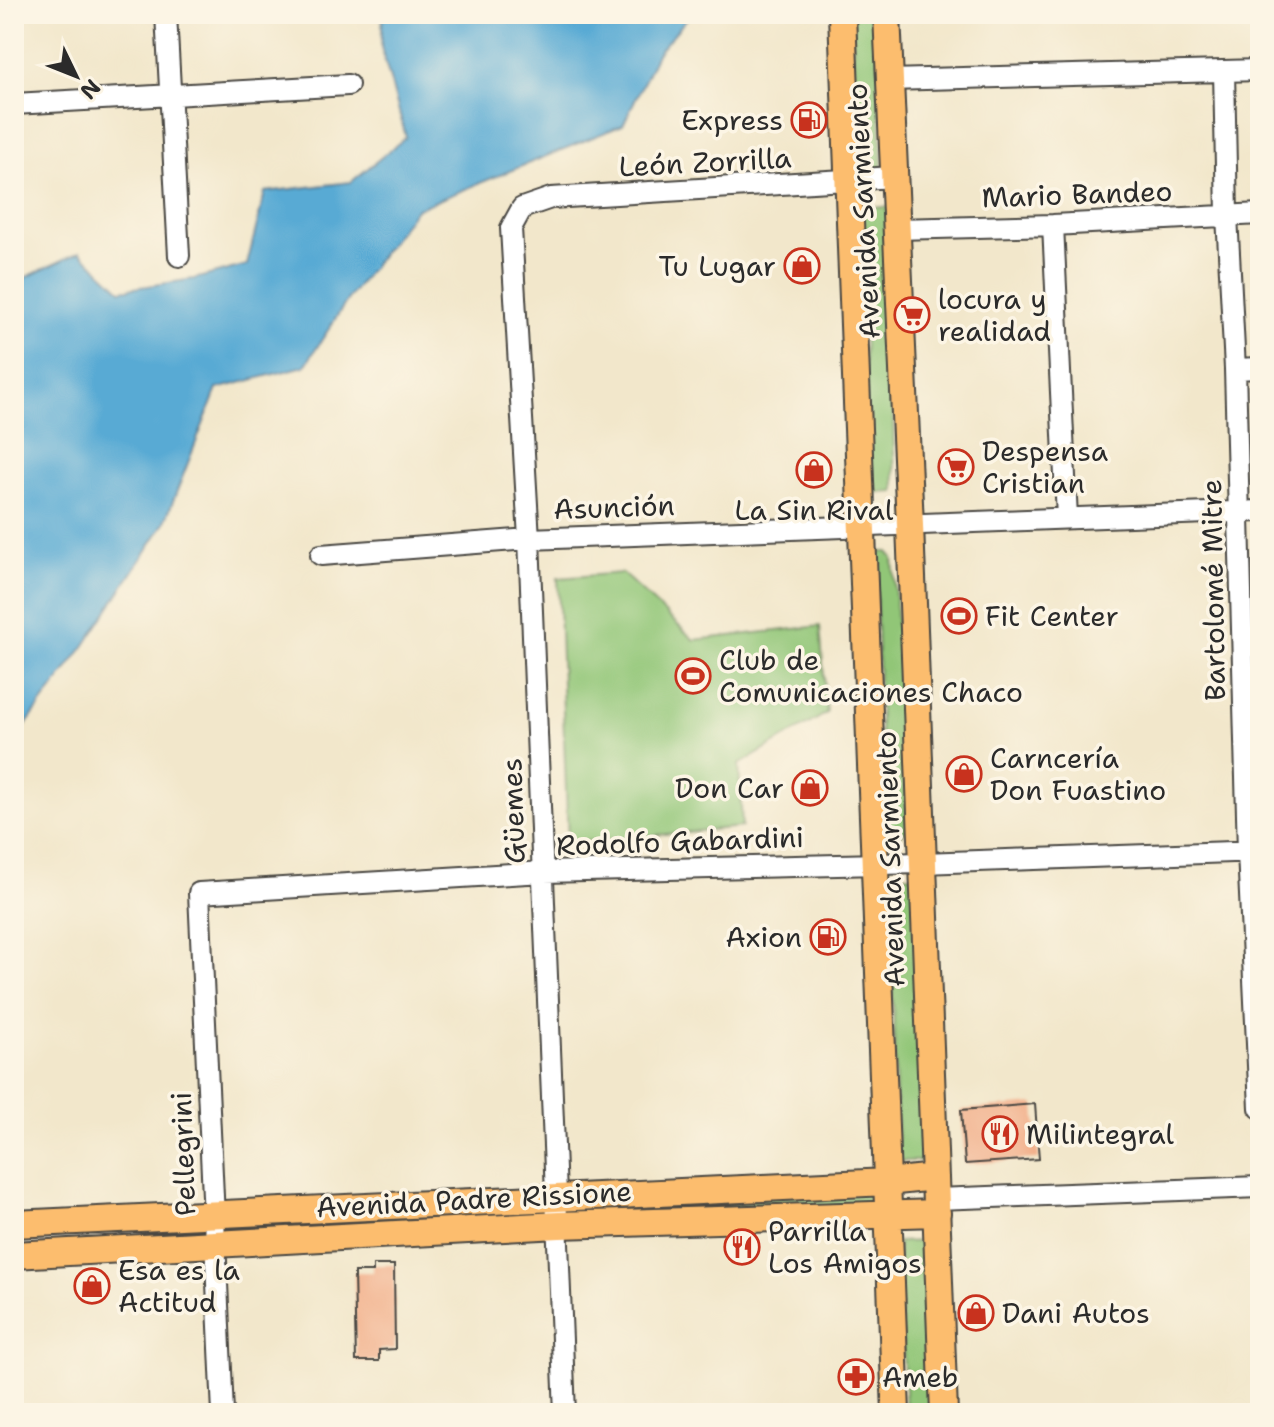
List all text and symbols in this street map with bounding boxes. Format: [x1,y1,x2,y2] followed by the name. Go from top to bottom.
[36,36,116,116] north arrow
[74,73,107,106] text: N
[837,82,889,340] street label: Avenida Sarmiento
[681,101,783,139] place label: Express
[790,101,828,139] fuel station icon: Express
[618,139,792,185] street label: León Zorrilla
[981,172,1173,216] street label: Mario Bandeo
[658,247,776,285] place label: Tu Lugar
[783,247,821,285] shop icon: Tu Lugar
[938,280,1051,350] place label: locura y realidad
[893,296,931,334] supermarket icon: locura y realidad
[982,432,1108,502] place label: Despensa Cristian
[937,448,975,486] supermarket icon: Despensa Cristian
[795,451,833,489] shop icon: La Sin Rival
[1192,479,1234,701] street label: Bartolomé Mitre
[553,486,675,528] street label: Asunción
[735,491,894,529] place label: La Sin Rival
[940,597,978,635] sports icon: Fit Center
[985,597,1119,635] place label: Fit Center
[719,641,1023,711] place label: Club de Comunicaciones Chaco
[674,657,712,695] sports icon: Club de Comunicaciones Chaco
[867,730,913,988] street label: Avenida Sarmiento
[990,739,1166,809] place label: Carncería Don Fuastino
[945,755,983,793] shop icon: Carncería Don Fuastino
[492,757,534,865] street label: Güemes
[675,769,784,807] place label: Don Car
[791,769,829,807] shop icon: Don Car
[556,818,804,864] street label: Rodolfo Gabardini
[726,918,802,956] place label: Axion
[809,918,847,956] fuel station icon: Axion
[162,1091,204,1217] street label: Pellegrini
[981,1115,1019,1153] restaurant icon: Milintegral
[1026,1115,1175,1153] place label: Milintegral
[315,1172,633,1226] street label: Avenida Padre Rissione
[768,1212,922,1282] place label: Parrilla Los Amigos
[723,1228,761,1266] restaurant icon: Parrilla Los Amigos
[118,1251,240,1321] place label: Esa es la Actitud
[73,1267,111,1305] shop icon: Esa es la Actitud
[957,1294,995,1332] shop icon: Dani Autos
[1002,1294,1150,1332] place label: Dani Autos
[837,1358,875,1396] pharmacy icon: Ameb
[882,1358,958,1396] place label: Ameb

